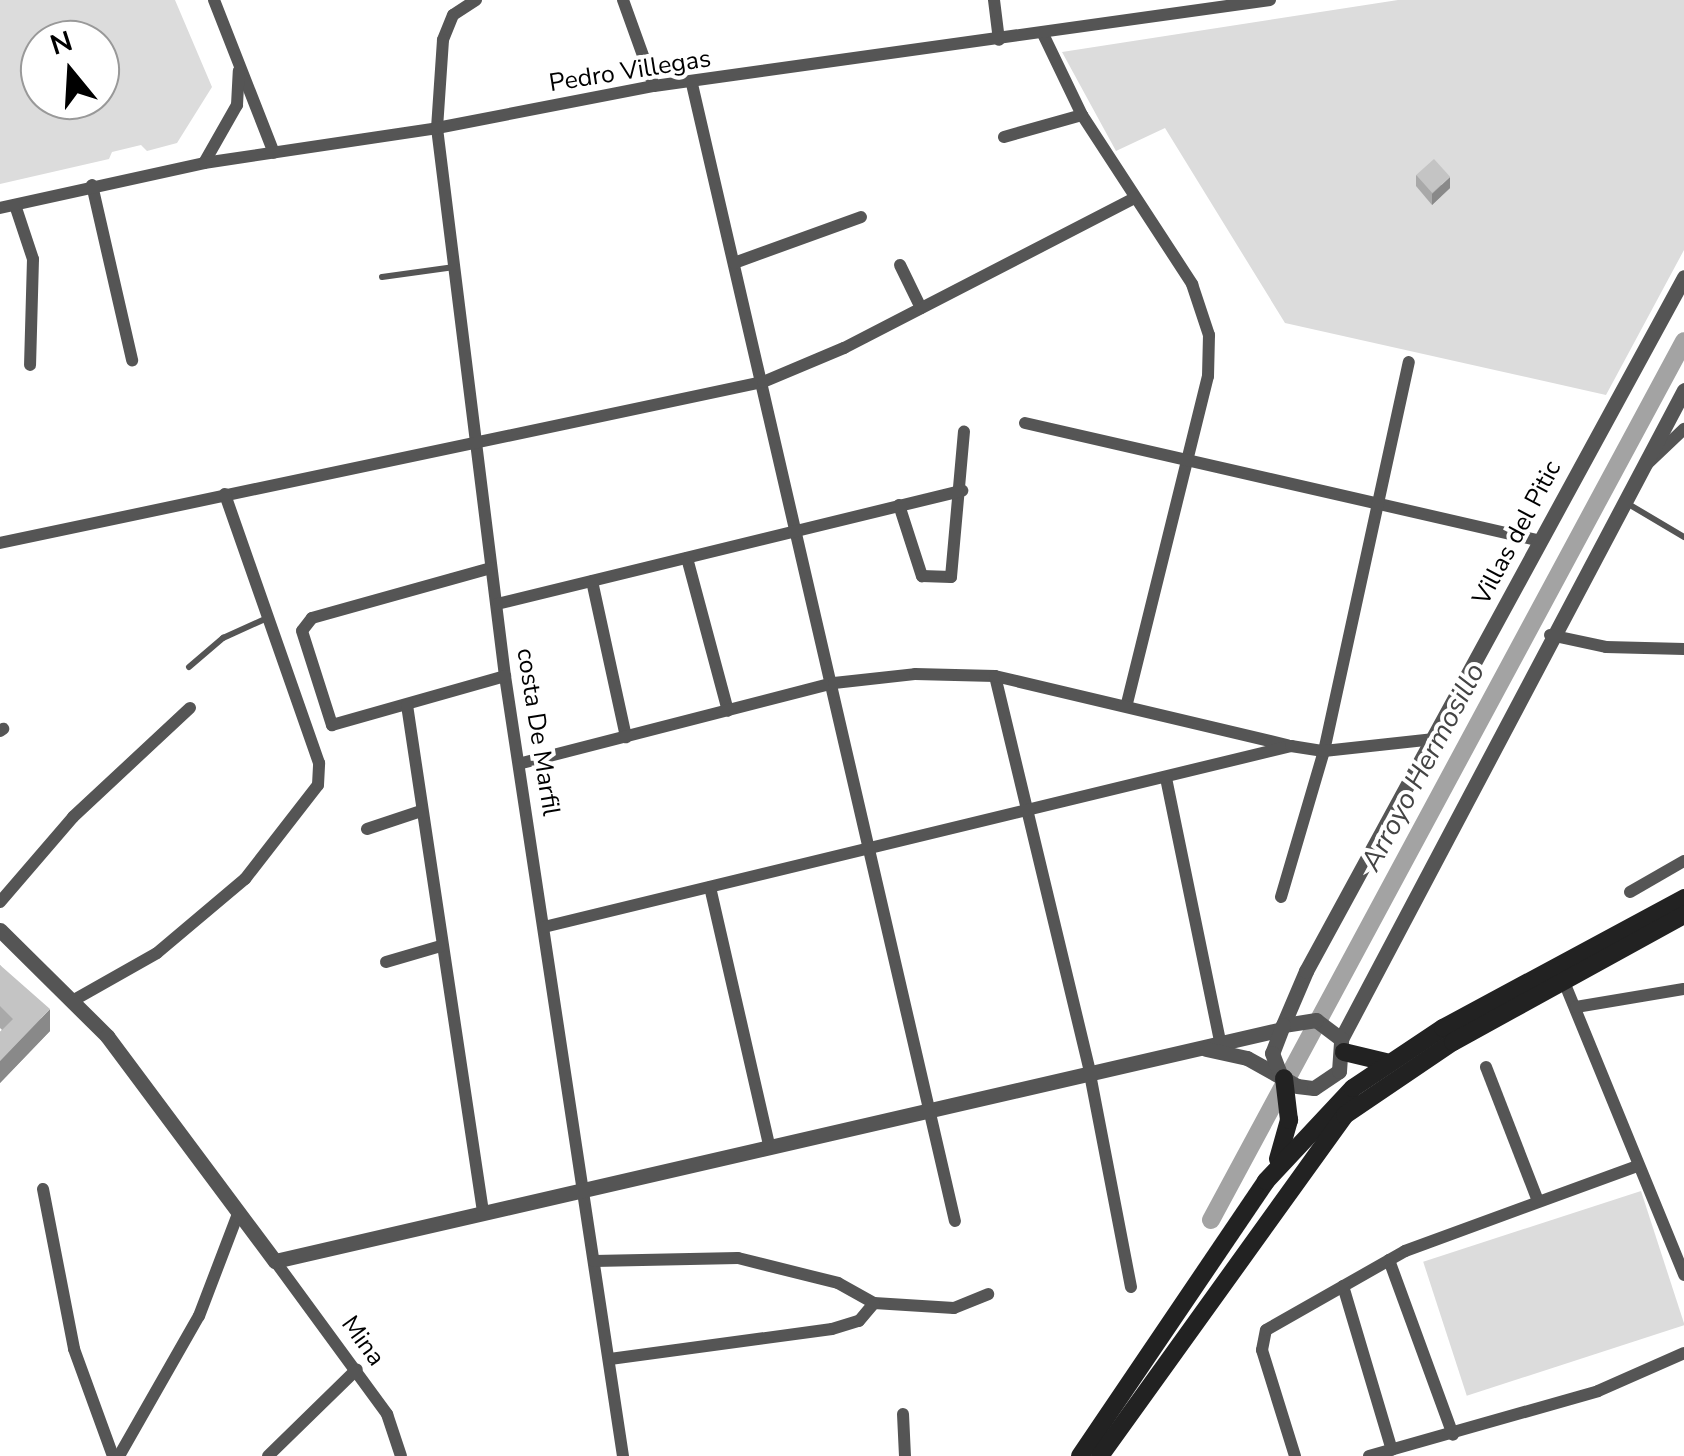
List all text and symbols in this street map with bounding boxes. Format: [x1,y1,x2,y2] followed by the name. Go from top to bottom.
[20,20,120,120] north arrow
[46,22,77,65] text: N
[547,43,713,99] street label: Pedro Villegas
[1466,456,1568,610] street label: Villas del Pitic
[510,646,566,818] street label: costa De Marfil
[1354,657,1492,877] water label: Arroyo Hermosillo
[335,1310,391,1372] street label: Mina

